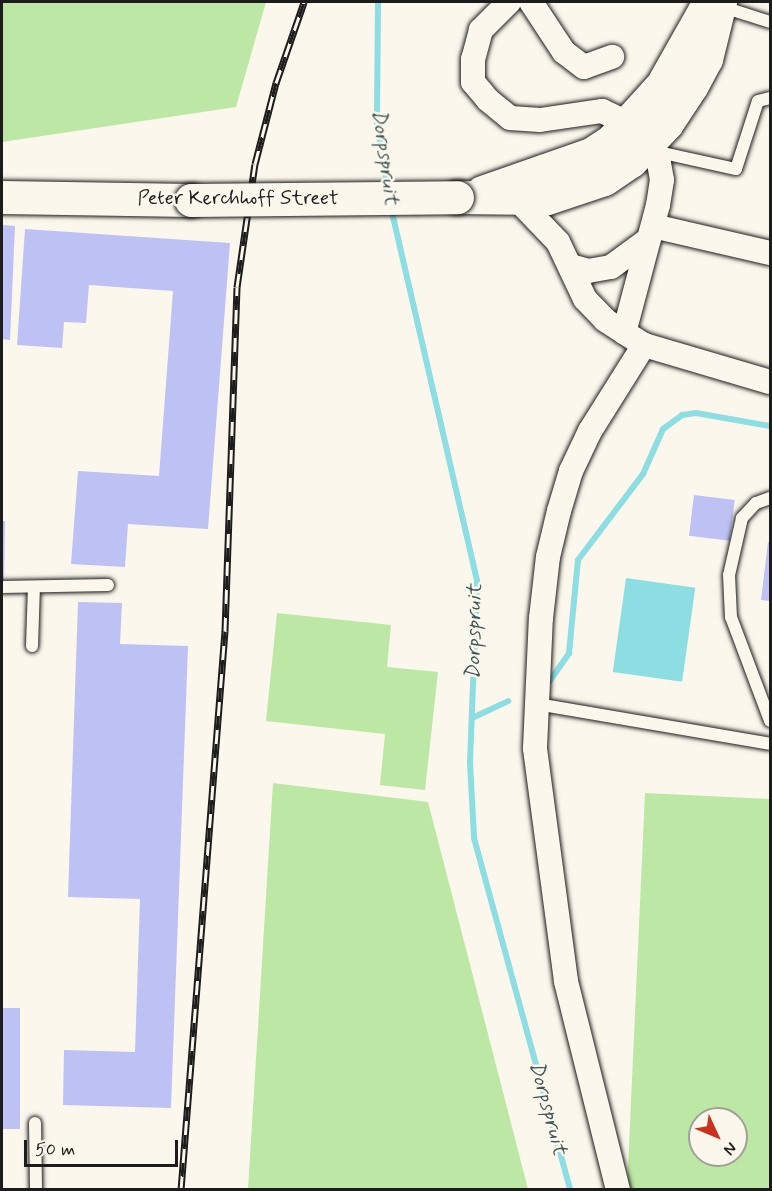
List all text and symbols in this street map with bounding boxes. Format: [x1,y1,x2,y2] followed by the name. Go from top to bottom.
[366,108,404,206] water label: Dorpspruit
[138,186,338,210] street label: Peter Kerchhoff Street
[461,584,487,680] water label: Dorpspruit
[523,1058,573,1158] water label: Dorpspruit
[688,1107,748,1167] north arrow
[27,1128,182,1166] scale bar
[719,1137,741,1160] text: N
[35,1138,75,1162] text: 50 m

